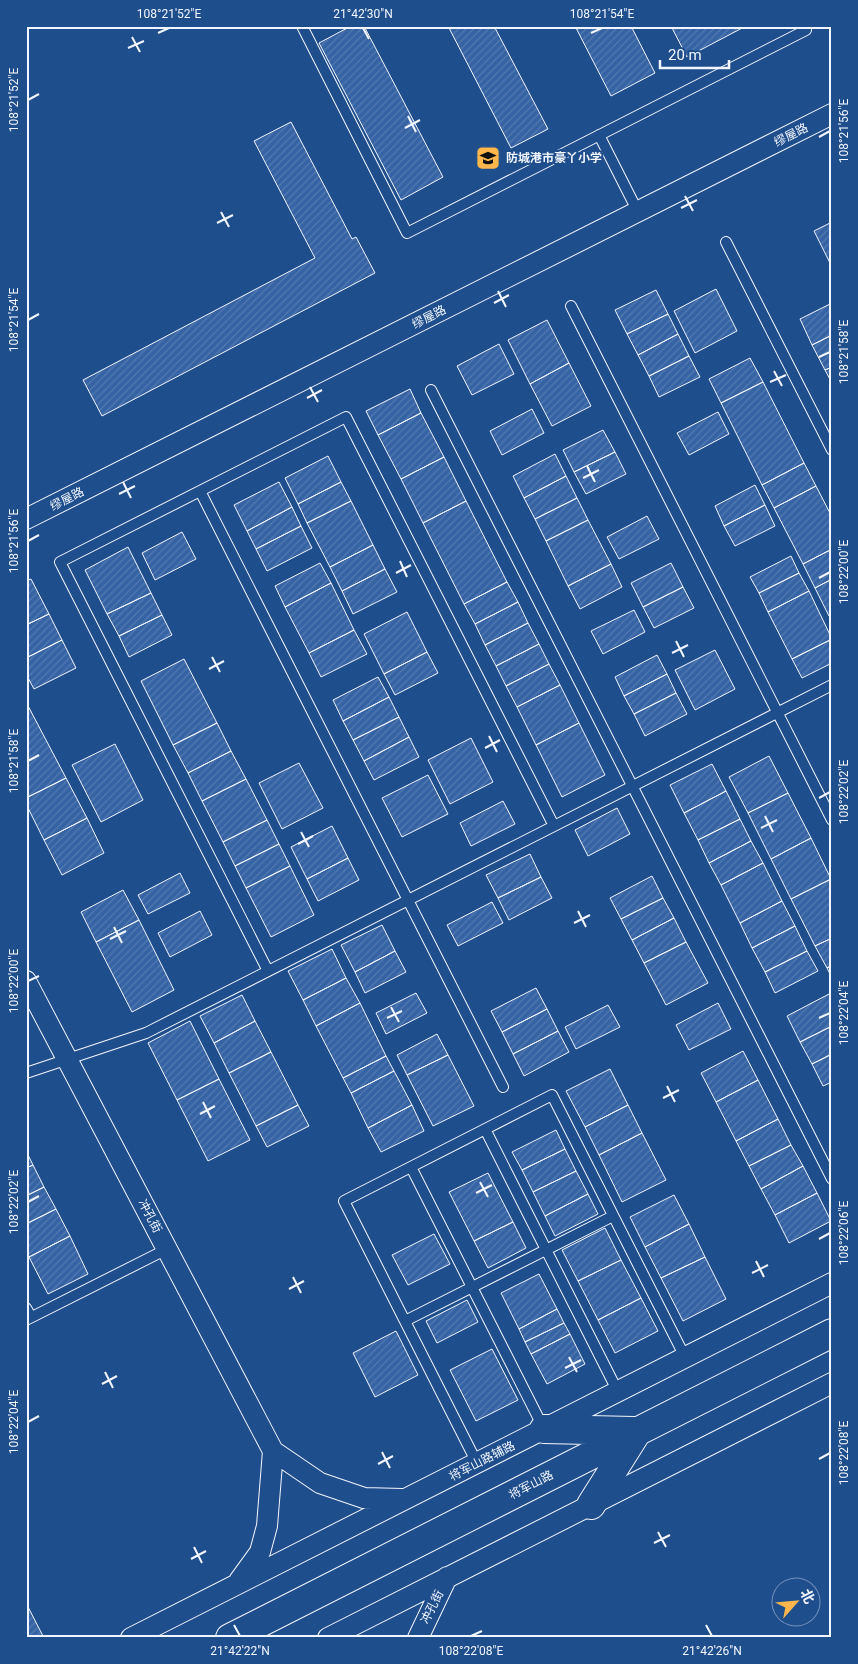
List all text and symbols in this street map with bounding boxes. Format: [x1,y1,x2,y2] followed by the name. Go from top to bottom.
[137,7,201,21] text: 108°21'52"E
[333,7,393,21] text: 21°42'30"N
[570,7,634,21] text: 108°21'54"E
[660,38,729,70] scale bar
[668,46,702,64] text: 20 m
[7,68,21,132] text: 108°21'52"E
[837,99,851,163] text: 108°21'56"E
[772,121,810,149] street label: 缪屋路
[475,145,501,171] school or university icon: 防城港市豪丫小学
[506,151,602,165] place label: 防城港市豪丫小学
[7,288,21,352] text: 108°21'54"E
[410,303,448,331] street label: 缪屋路
[837,320,851,384] text: 108°21'58"E
[48,485,86,513] street label: 缪屋路
[7,509,21,573] text: 108°21'56"E
[837,540,851,604] text: 108°22'00"E
[7,729,21,793] text: 108°21'58"E
[837,760,851,824] text: 108°22'02"E
[7,949,21,1013] text: 108°22'00"E
[837,981,851,1045] text: 108°22'04"E
[7,1170,21,1234] text: 108°22'02"E
[135,1197,165,1235] street label: 冲孔街
[837,1201,851,1265] text: 108°22'06"E
[7,1390,21,1454] text: 108°22'04"E
[837,1421,851,1485] text: 108°22'08"E
[447,1438,517,1484] street label: 将军山路辅路
[506,1468,556,1502] street label: 将军山路
[770,1576,820,1626] north arrow
[797,1586,818,1606] text: 北
[418,1588,446,1626] street label: 冲孔街
[210,1644,270,1658] text: 21°42'22"N
[439,1644,503,1658] text: 108°22'08"E
[682,1644,742,1658] text: 21°42'26"N

